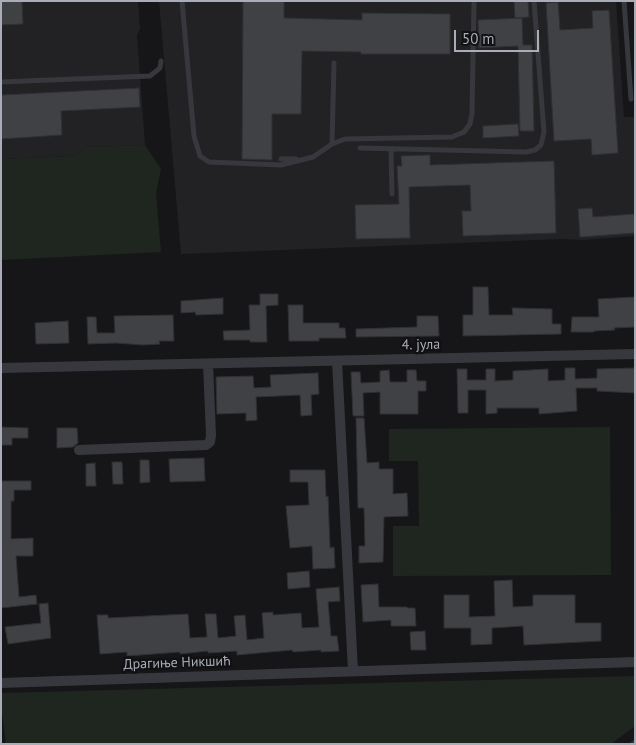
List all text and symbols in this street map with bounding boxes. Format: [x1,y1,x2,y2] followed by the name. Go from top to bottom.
[456,20,541,52] scale bar
[462,29,495,48] text: 50 m
[402,336,440,354] street label: 4. јула
[123,653,231,673] street label: Драгиње Никшић

